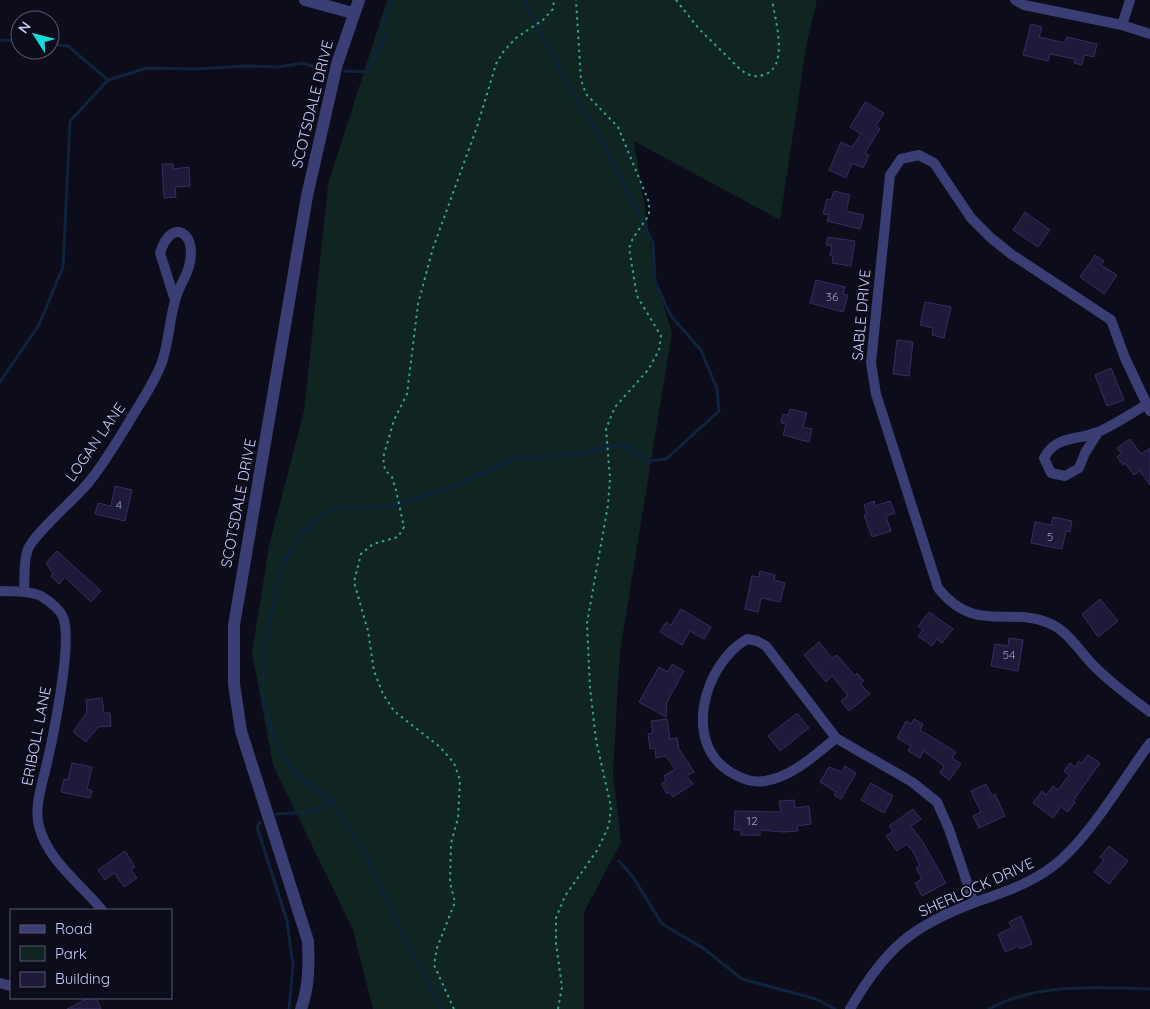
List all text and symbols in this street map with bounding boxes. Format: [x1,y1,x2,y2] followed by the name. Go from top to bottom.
[10,10,60,60] north arrow
[14,18,35,37] text: N
[287,38,337,170] street label: SCOTSDALE DRIVE
[848,269,874,361] street label: SABLE DRIVE
[826,289,839,304] house number: 36
[61,399,129,485] street label: LOGAN LANE
[216,437,260,569] street label: SCOTSDALE DRIVE
[116,497,122,512] house number: 4
[1047,529,1053,544] house number: 5
[1003,647,1015,662] house number: 54
[17,685,55,787] street label: ERIBOLL LANE
[746,813,758,828] house number: 12
[915,853,1037,921] street label: SHERLOCK DRIVE
[10,909,172,999] legend
[55,919,92,938] text: Road
[55,944,87,963] text: Park
[55,969,110,988] text: Building

